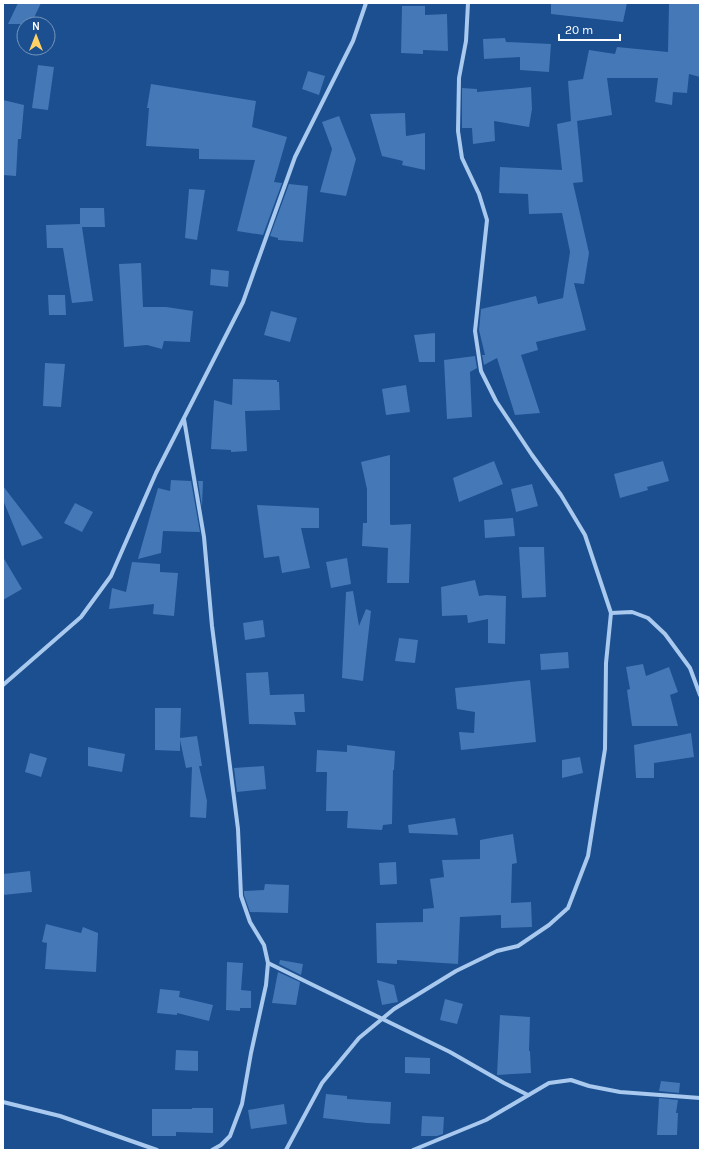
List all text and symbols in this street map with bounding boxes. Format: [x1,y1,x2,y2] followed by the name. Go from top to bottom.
[16,16,56,56] north arrow
[559,16,620,42] scale bar
[32,20,40,33] text: N
[565,23,593,37] text: 20 m

